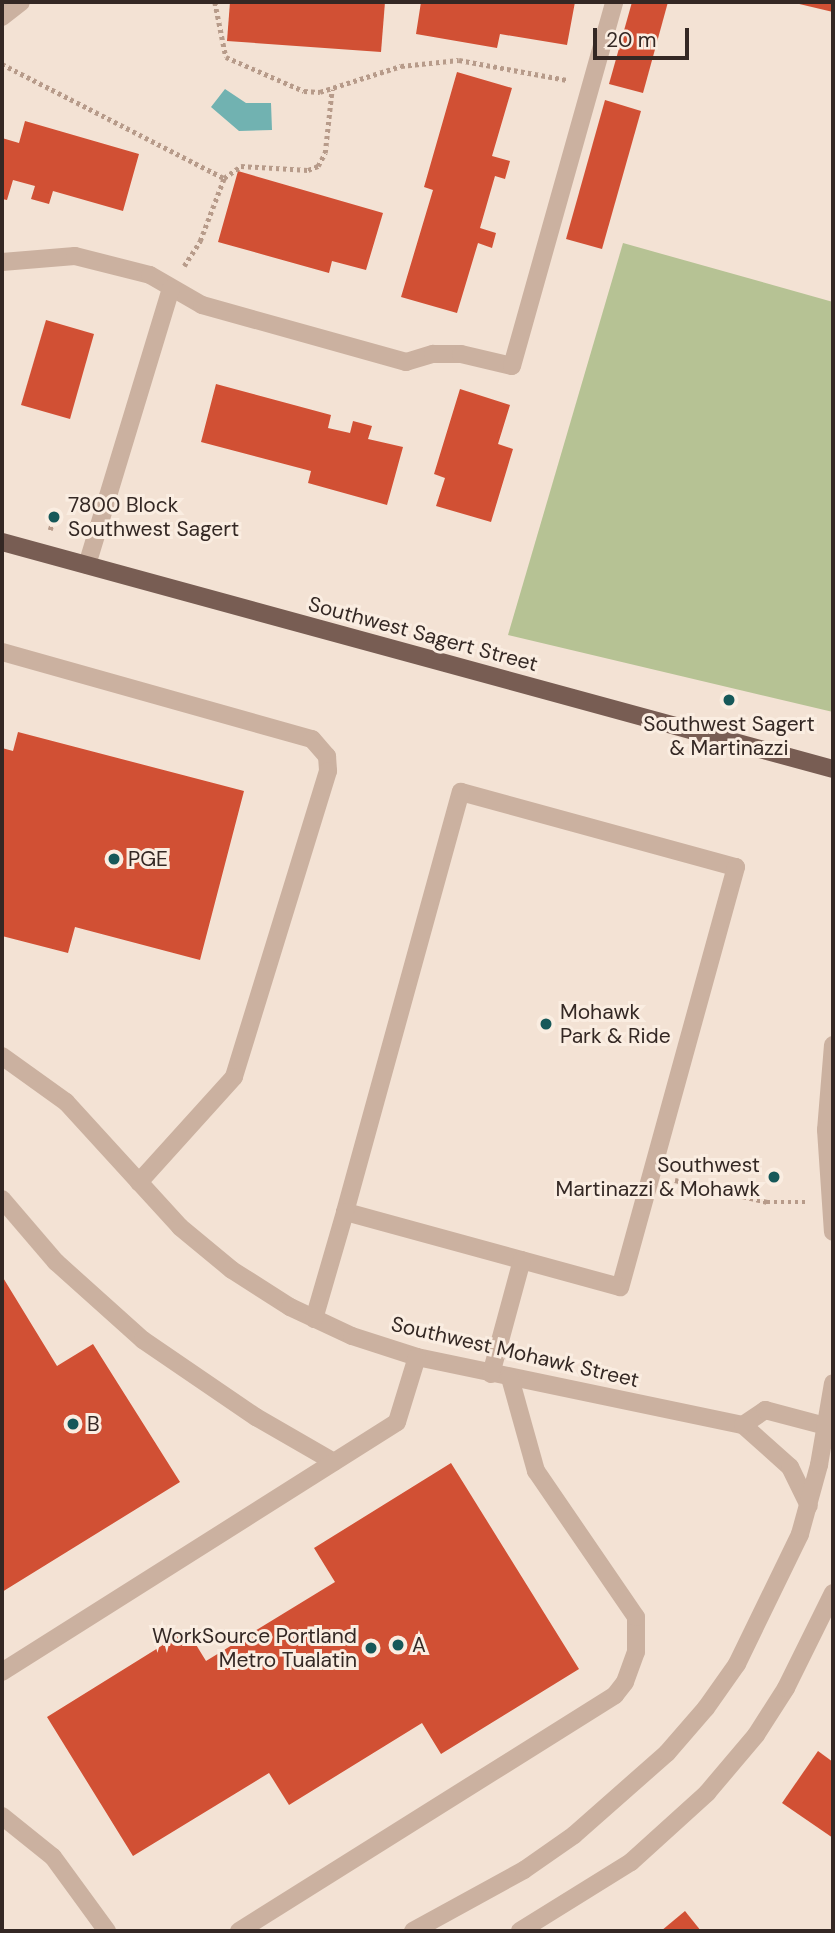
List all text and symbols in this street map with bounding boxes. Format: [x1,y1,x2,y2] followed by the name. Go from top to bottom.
[597,14,693,58] scale bar
[606,26,657,54] text: 20 m
[68,492,239,542] place label: 7800 Block Southwest Sagert
[46,509,62,525] marker: 7800 Block Southwest Sagert
[306,591,540,677] street label: Southwest Sagert Street
[721,692,737,708] marker: Southwest Sagert & Martinazzi
[643,711,815,761] place label: Southwest Sagert & Martinazzi
[128,846,168,872] place label: PGE
[106,851,122,867] marker: PGE
[560,999,671,1049] place label: Mohawk Park & Ride
[538,1016,554,1032] marker: Mohawk Park & Ride
[556,1152,760,1202] place label: Southwest Martinazzi & Mohawk
[766,1169,782,1185] marker: Southwest Martinazzi & Mohawk
[389,1311,641,1393] street label: Southwest Mohawk Street
[87,1411,100,1437] place label: B
[65,1416,81,1432] marker: B
[152,1623,357,1673] place label: WorkSource Portland Metro Tualatin
[412,1632,426,1658] place label: A
[390,1637,406,1653] marker: A
[363,1640,379,1656] marker: WorkSource Portland Metro Tualatin

